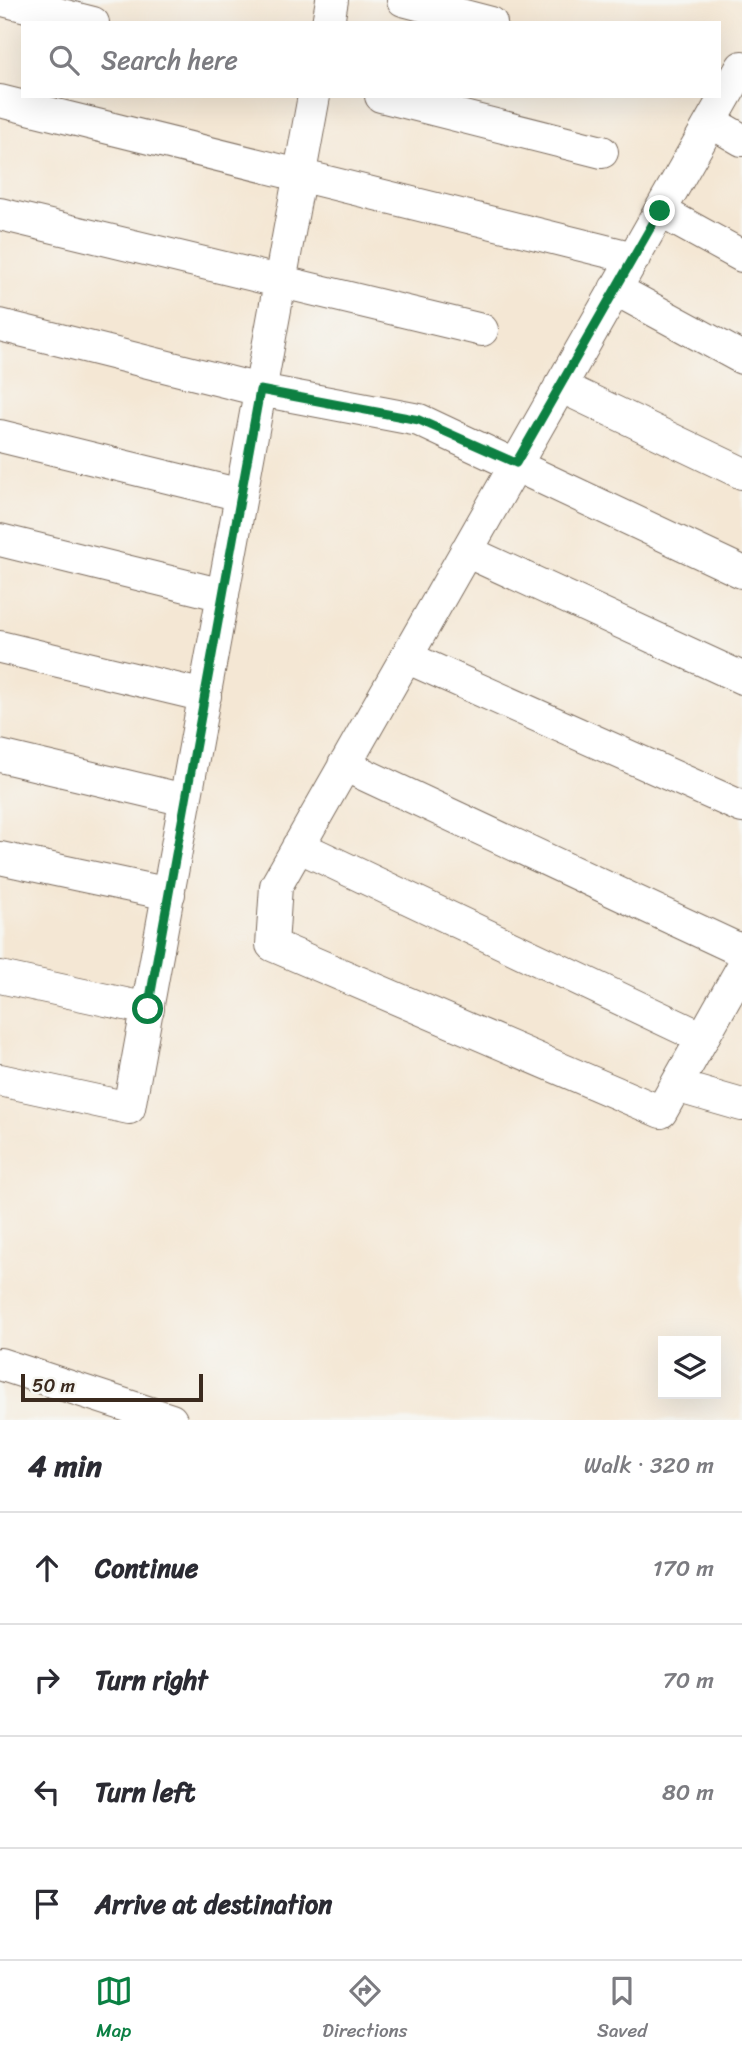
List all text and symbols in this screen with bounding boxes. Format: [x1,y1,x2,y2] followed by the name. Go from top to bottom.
[21,21,721,98] search box
[101,37,238,83] text: Search here
[45,41,83,79] icon: search
[644,195,675,226] route end
[132,993,163,1024] route start
[658,1336,721,1399] map controls
[658,1336,721,1399] button: layers
[32,1369,75,1402] text: 50 m
[21,1371,203,1403] scale bar
[28,1439,102,1493] text: 4 min
[584,1445,714,1486] text: Walk · 320 m
[95,1545,198,1591] text: Continue
[653,1548,714,1589] text: 170 m
[28,1549,66,1587] icon: ahead
[95,1657,208,1703] text: Turn right
[663,1660,714,1701] text: 70 m
[28,1661,66,1699] icon: right
[95,1769,195,1815] text: Turn left
[662,1772,714,1813] text: 80 m
[28,1773,66,1811] icon: left
[95,1881,332,1927] text: Arrive at destination
[28,1885,66,1923] icon: arrive
[95,1972,133,2047] tab: Map
[322,1972,408,2047] tab: Directions
[597,1972,647,2047] tab: Saved

